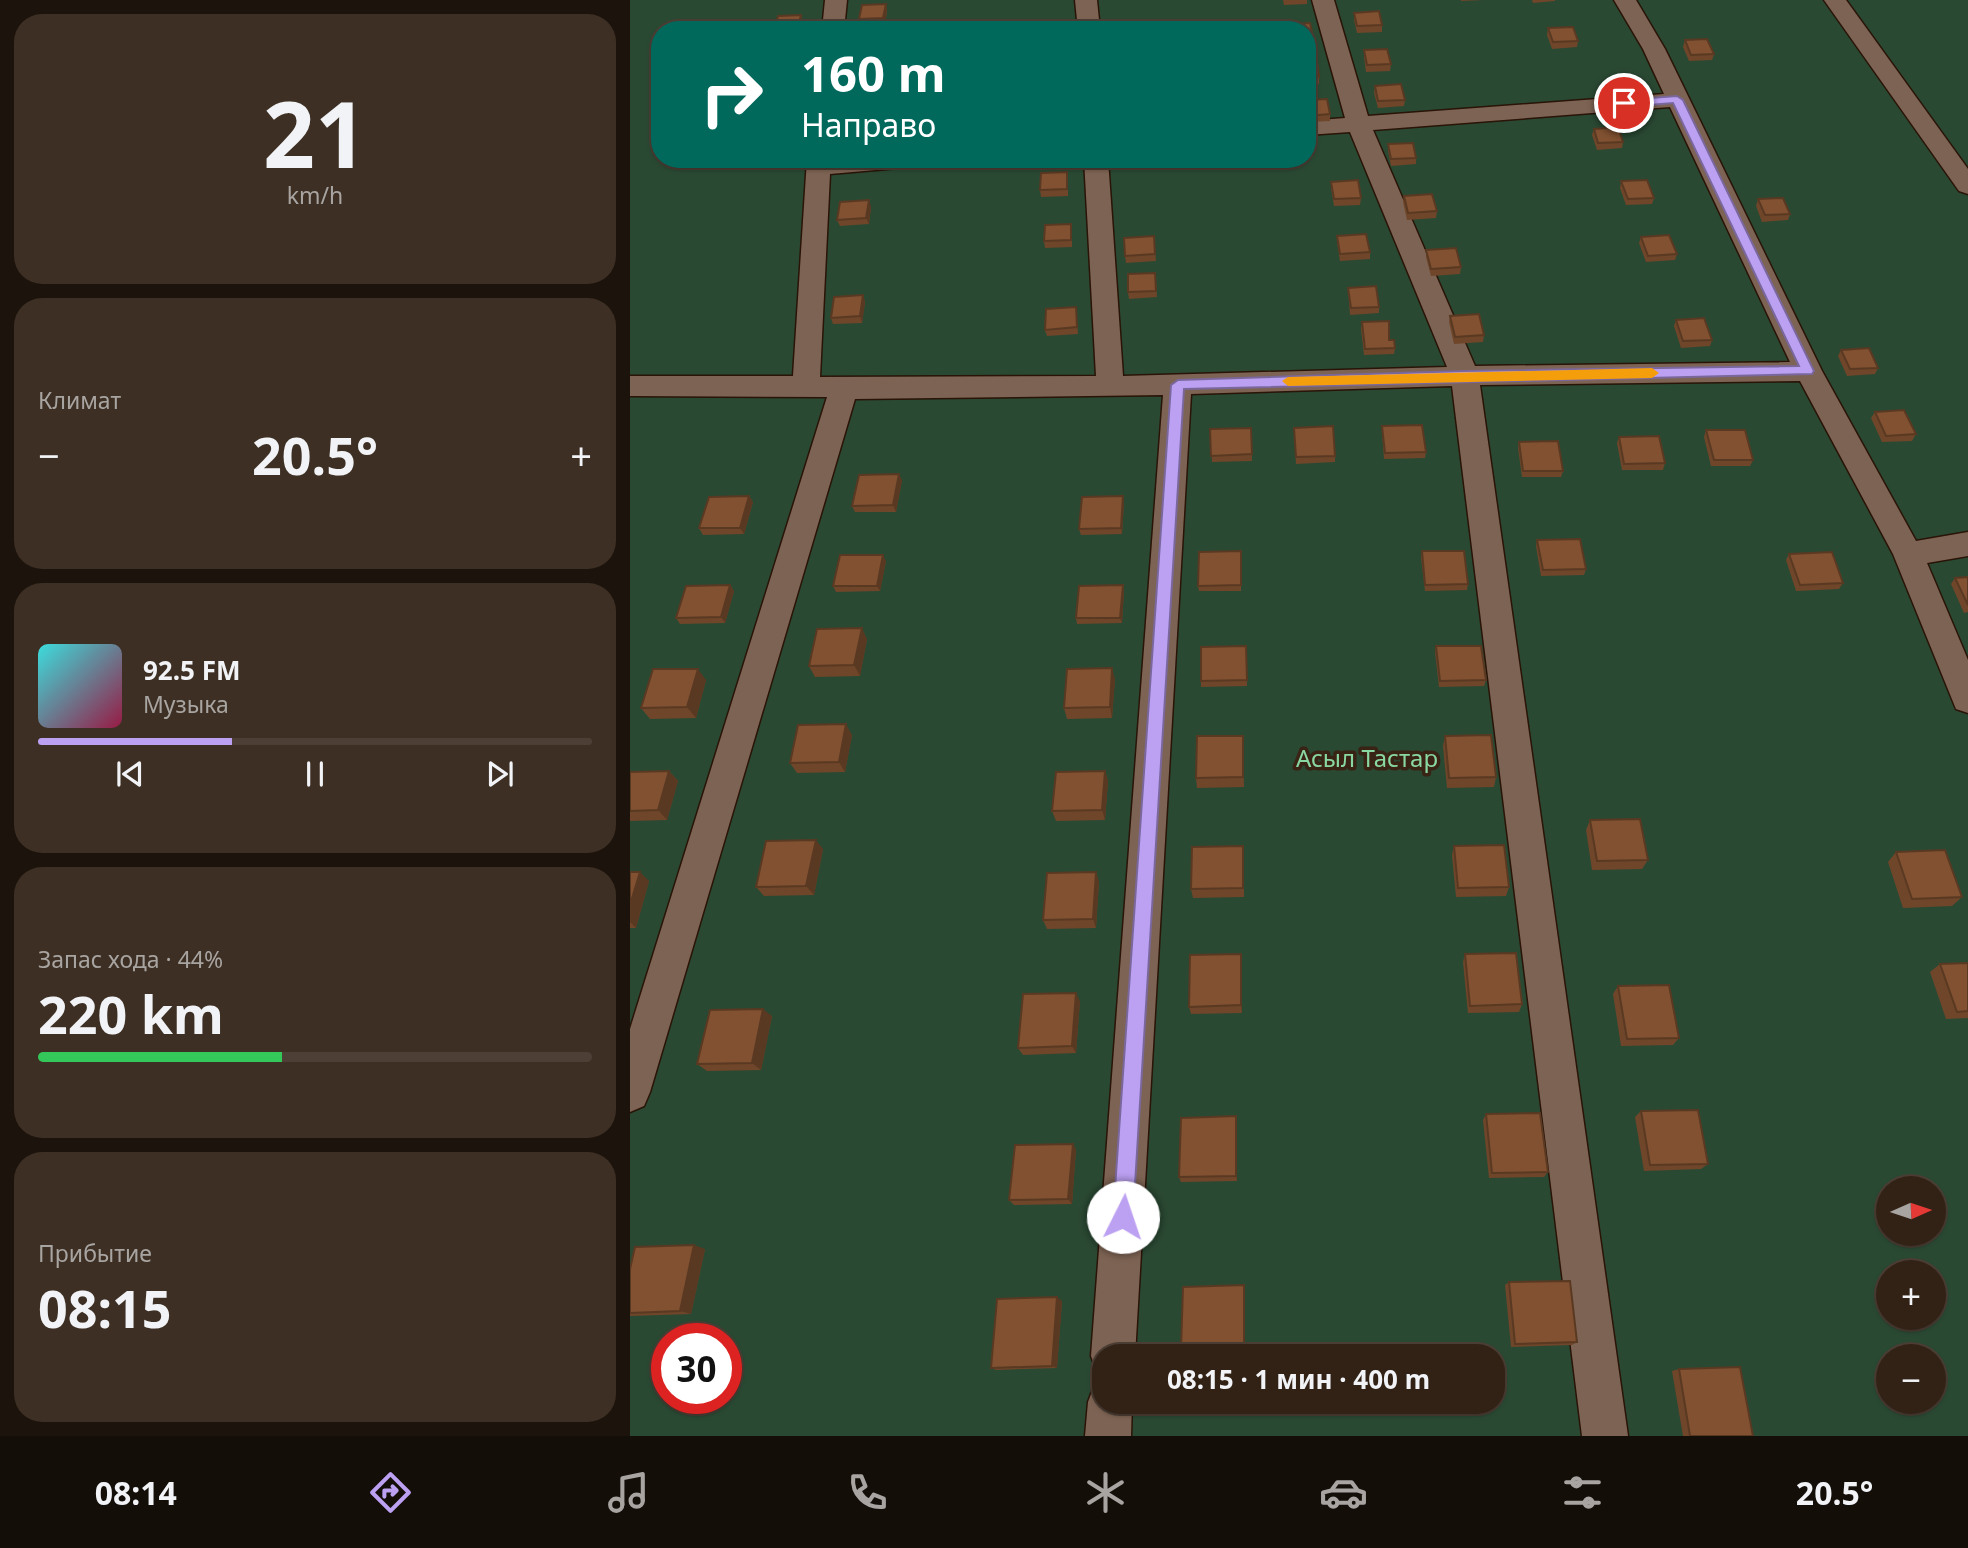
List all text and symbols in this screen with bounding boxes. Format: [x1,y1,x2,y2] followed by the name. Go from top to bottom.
[801,40,946,106] text: 160 m
[686,49,777,140] icon: right
[263,71,367,195] text: 21
[1594,73,1654,133] pin
[1605,84,1643,122] icon: arrive
[801,103,936,146] text: Направо
[287,179,343,211] text: km/h
[38,384,121,416] text: Климат
[252,419,378,490] text: 20.5°
[38,429,60,481] text: −
[570,429,592,481] text: +
[143,652,240,688] text: 92.5 FM
[143,688,229,720] text: Музыка
[1296,741,1438,774] park label: Асыл Тастар
[111,755,149,793] icon: previous
[296,755,334,793] icon: pause
[481,755,519,793] icon: next
[38,943,223,975] text: Запас хода · 44%
[38,978,224,1049] text: 220 km
[1876,1176,1946,1246] north arrow
[1876,1176,1946,1414] map controls
[1086,1180,1160,1254] position arrow
[38,1237,152,1269] text: Прибытие
[1876,1260,1946,1330] button: +
[38,1272,172,1343] text: 08:15
[651,1323,742,1414] speed limit sign: 30
[1876,1344,1946,1414] button: −
[1167,1361,1430,1397] text: 08:15 · 1 мин · 400 m
[366,1468,415,1517] icon: directions
[604,1468,653,1517] icon: music
[843,1468,892,1517] icon: phone
[1081,1468,1130,1517] icon: climate
[1319,1468,1368,1517] icon: car
[1558,1468,1607,1517] icon: filters
[95,1471,177,1514] text: 08:14
[1796,1471,1873,1514] text: 20.5°

